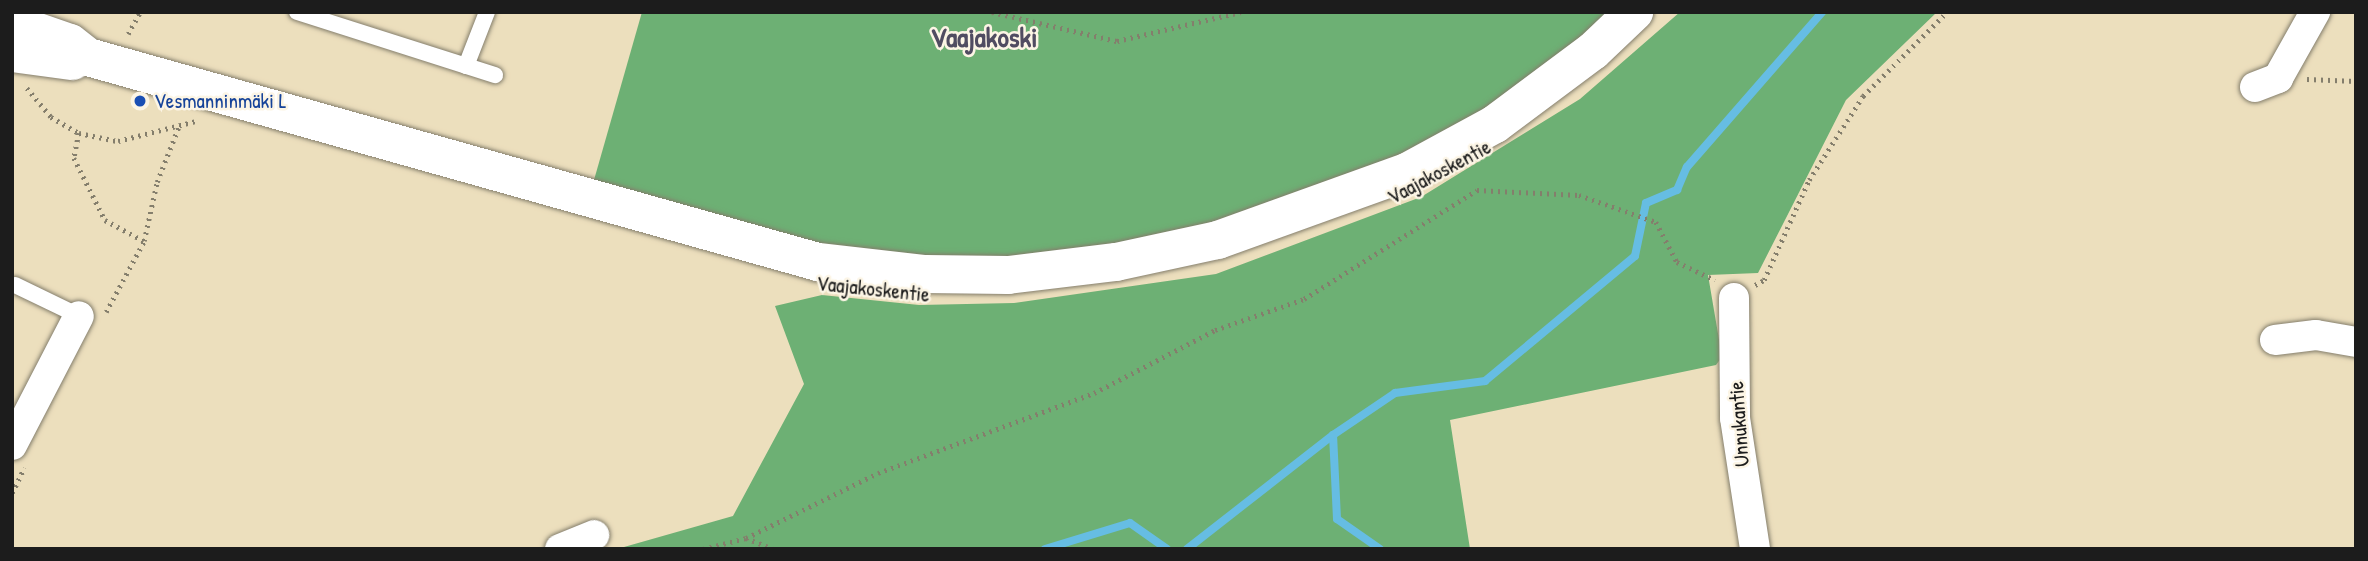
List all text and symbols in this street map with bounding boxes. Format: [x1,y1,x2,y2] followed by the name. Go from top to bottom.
[931,20,1037,54] district label: Vaajakoski
[154,88,287,114] place label: Vesmanninmäki L
[132,93,148,109] marker: Vesmanninmäki L
[1383,134,1495,210] street label: Vaajakoskentie
[815,271,931,307] street label: Vaajakoskentie
[1723,380,1755,468] street label: Unnukantie

